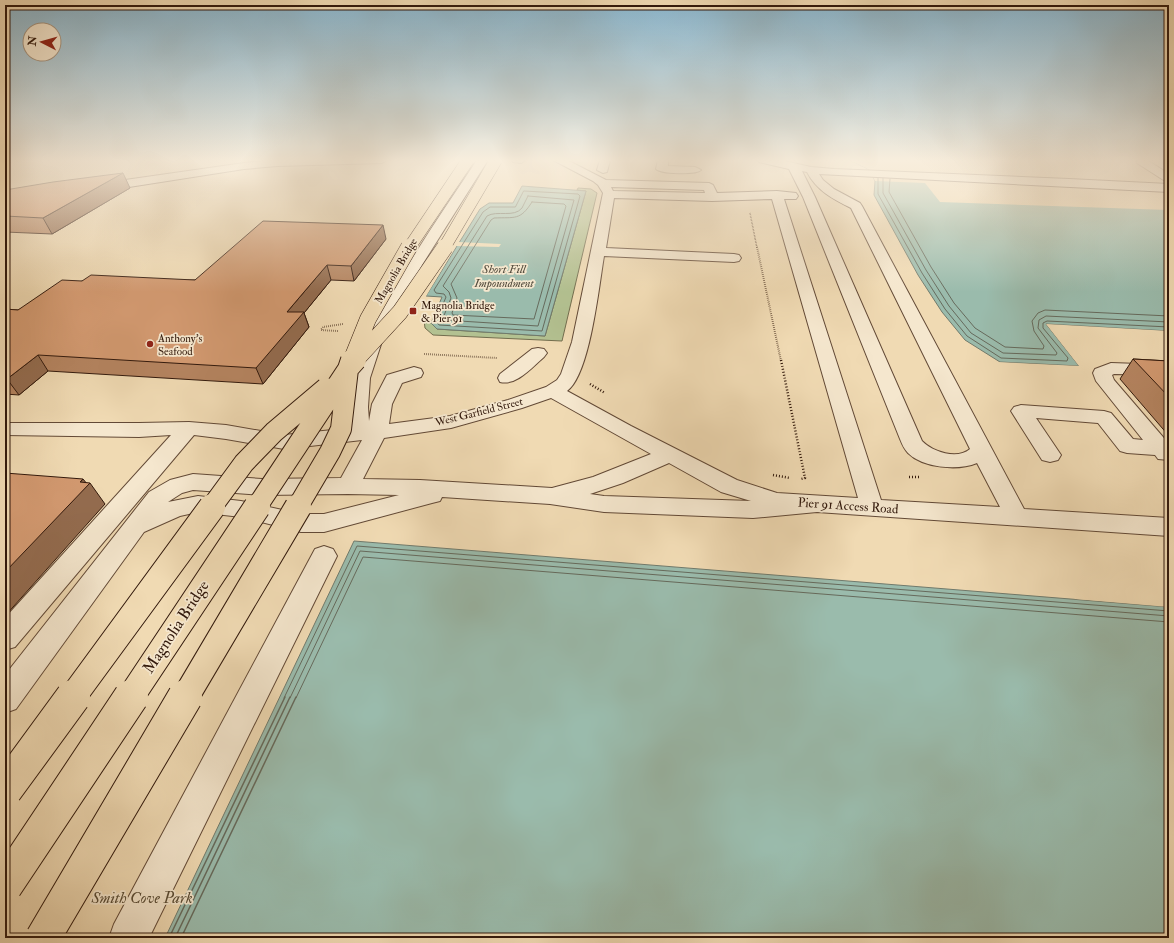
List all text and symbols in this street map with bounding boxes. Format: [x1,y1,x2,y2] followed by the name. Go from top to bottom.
[22,22,62,62] north arrow
[25,34,40,48] text: N
[372,236,420,306] street label: Magnolia Bridge
[473,262,534,291] water label: Short Fill Impoundment
[421,299,495,325] place label: Magnolia Bridge & Pier 91
[408,306,418,316] marker: Magnolia Bridge & Pier 91
[157,332,202,358] place label: Anthony's Seafood
[145,339,155,349] marker: Anthony's Seafood
[433,395,525,429] street label: West Garfield Street
[797,494,899,518] street label: Pier 91 Access Road
[138,576,214,677] street label: Magnolia Bridge
[90,888,193,908] park label: Smith Cove Park

